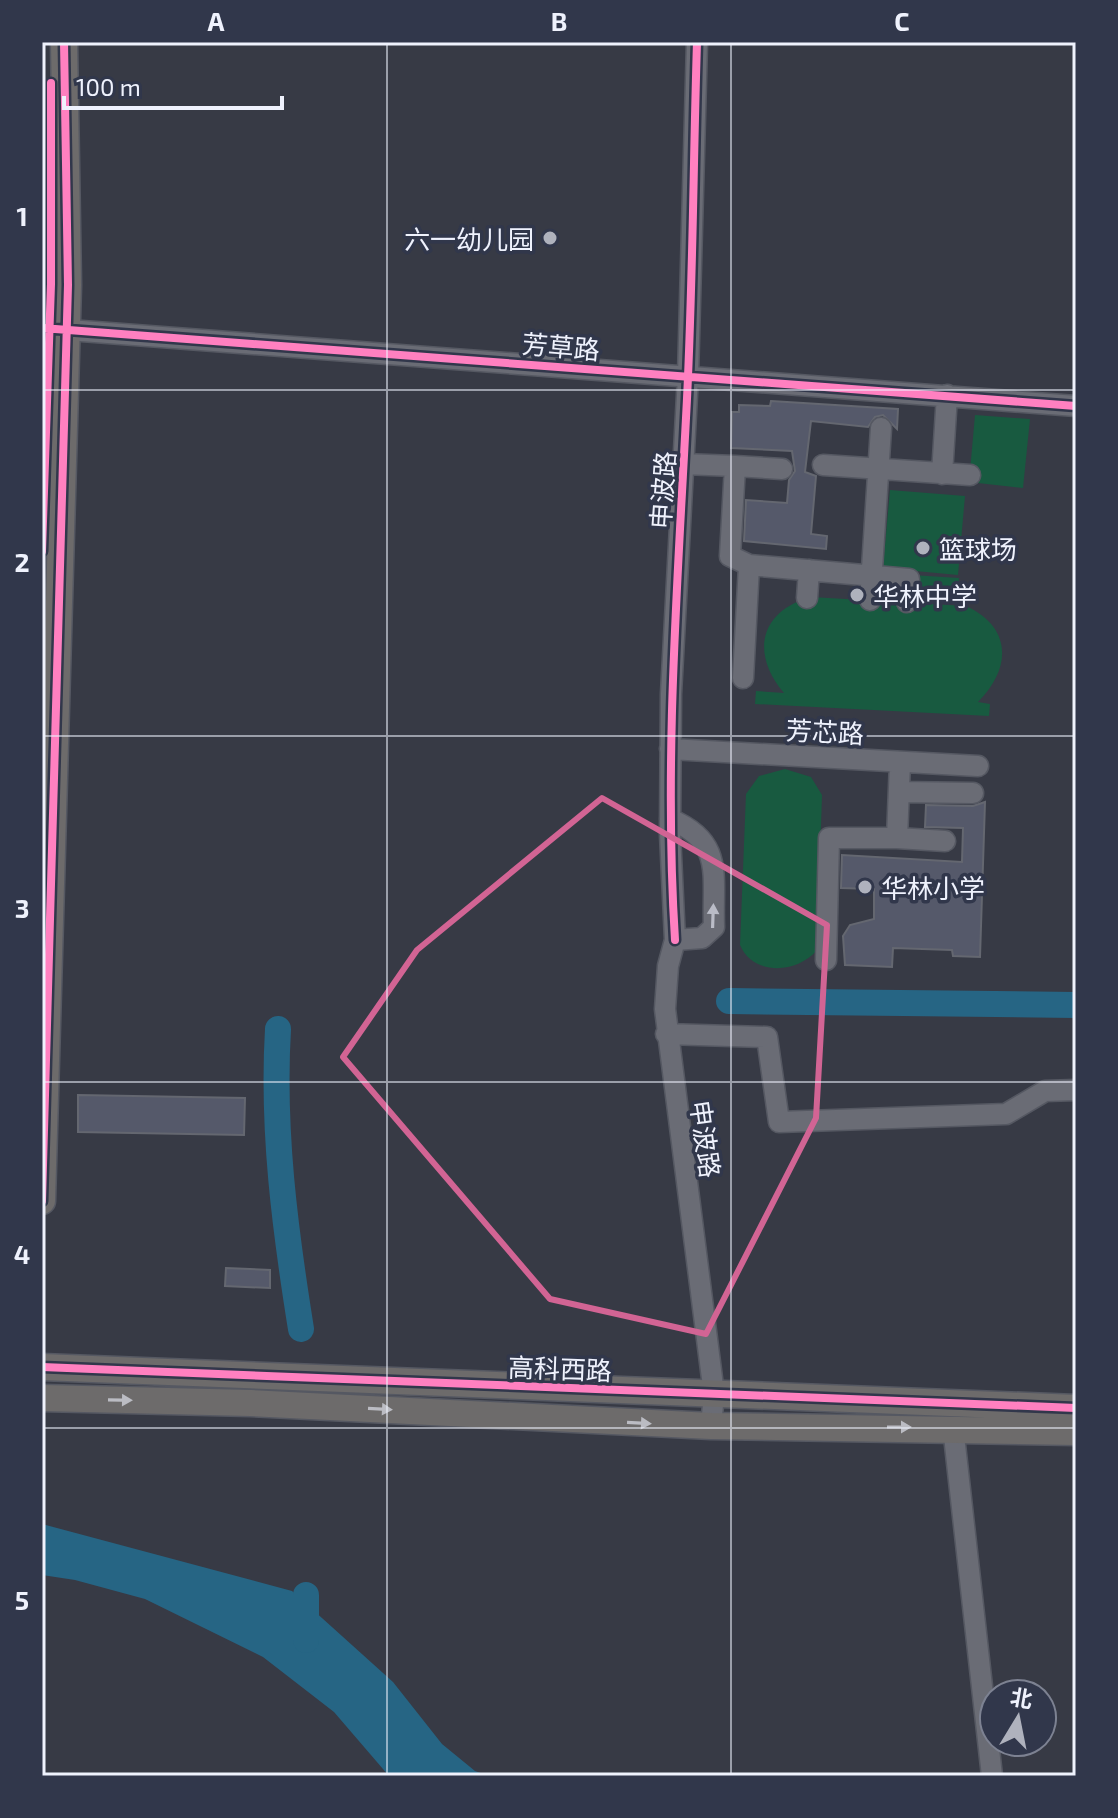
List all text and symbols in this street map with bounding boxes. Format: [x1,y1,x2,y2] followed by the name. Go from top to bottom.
[208,5,225,36] text: A
[551,5,567,36] text: B
[894,5,910,36] text: C
[64,60,282,110] scale bar
[76,72,141,101] text: 100 m
[16,200,28,231] text: 1
[404,223,534,254] place label: 六一幼儿园
[541,229,559,247] marker: 六一幼儿园
[521,327,601,365] street label: 芳草路
[644,450,680,530] street label: 申波路
[939,533,1017,564] place label: 篮球场
[914,539,932,557] marker: 篮球场
[14,546,30,577] text: 2
[873,580,977,611] place label: 华林中学
[848,586,866,604] marker: 华林中学
[785,713,865,749] street label: 芳芯路
[881,872,985,903] place label: 华林小学
[856,878,874,896] marker: 华林小学
[15,892,29,923] text: 3
[706,903,719,928] one-way arrow
[685,1098,727,1180] street label: 申波路
[14,1238,30,1269] text: 4
[507,1351,613,1385] street label: 高科西路
[108,1393,133,1406] one-way arrow
[368,1403,393,1416] one-way arrow
[627,1416,652,1429] one-way arrow
[887,1421,912,1433] one-way arrow
[15,1584,29,1615] text: 5
[978,1678,1058,1758] north arrow
[1009,1683,1035,1712] text: 北

